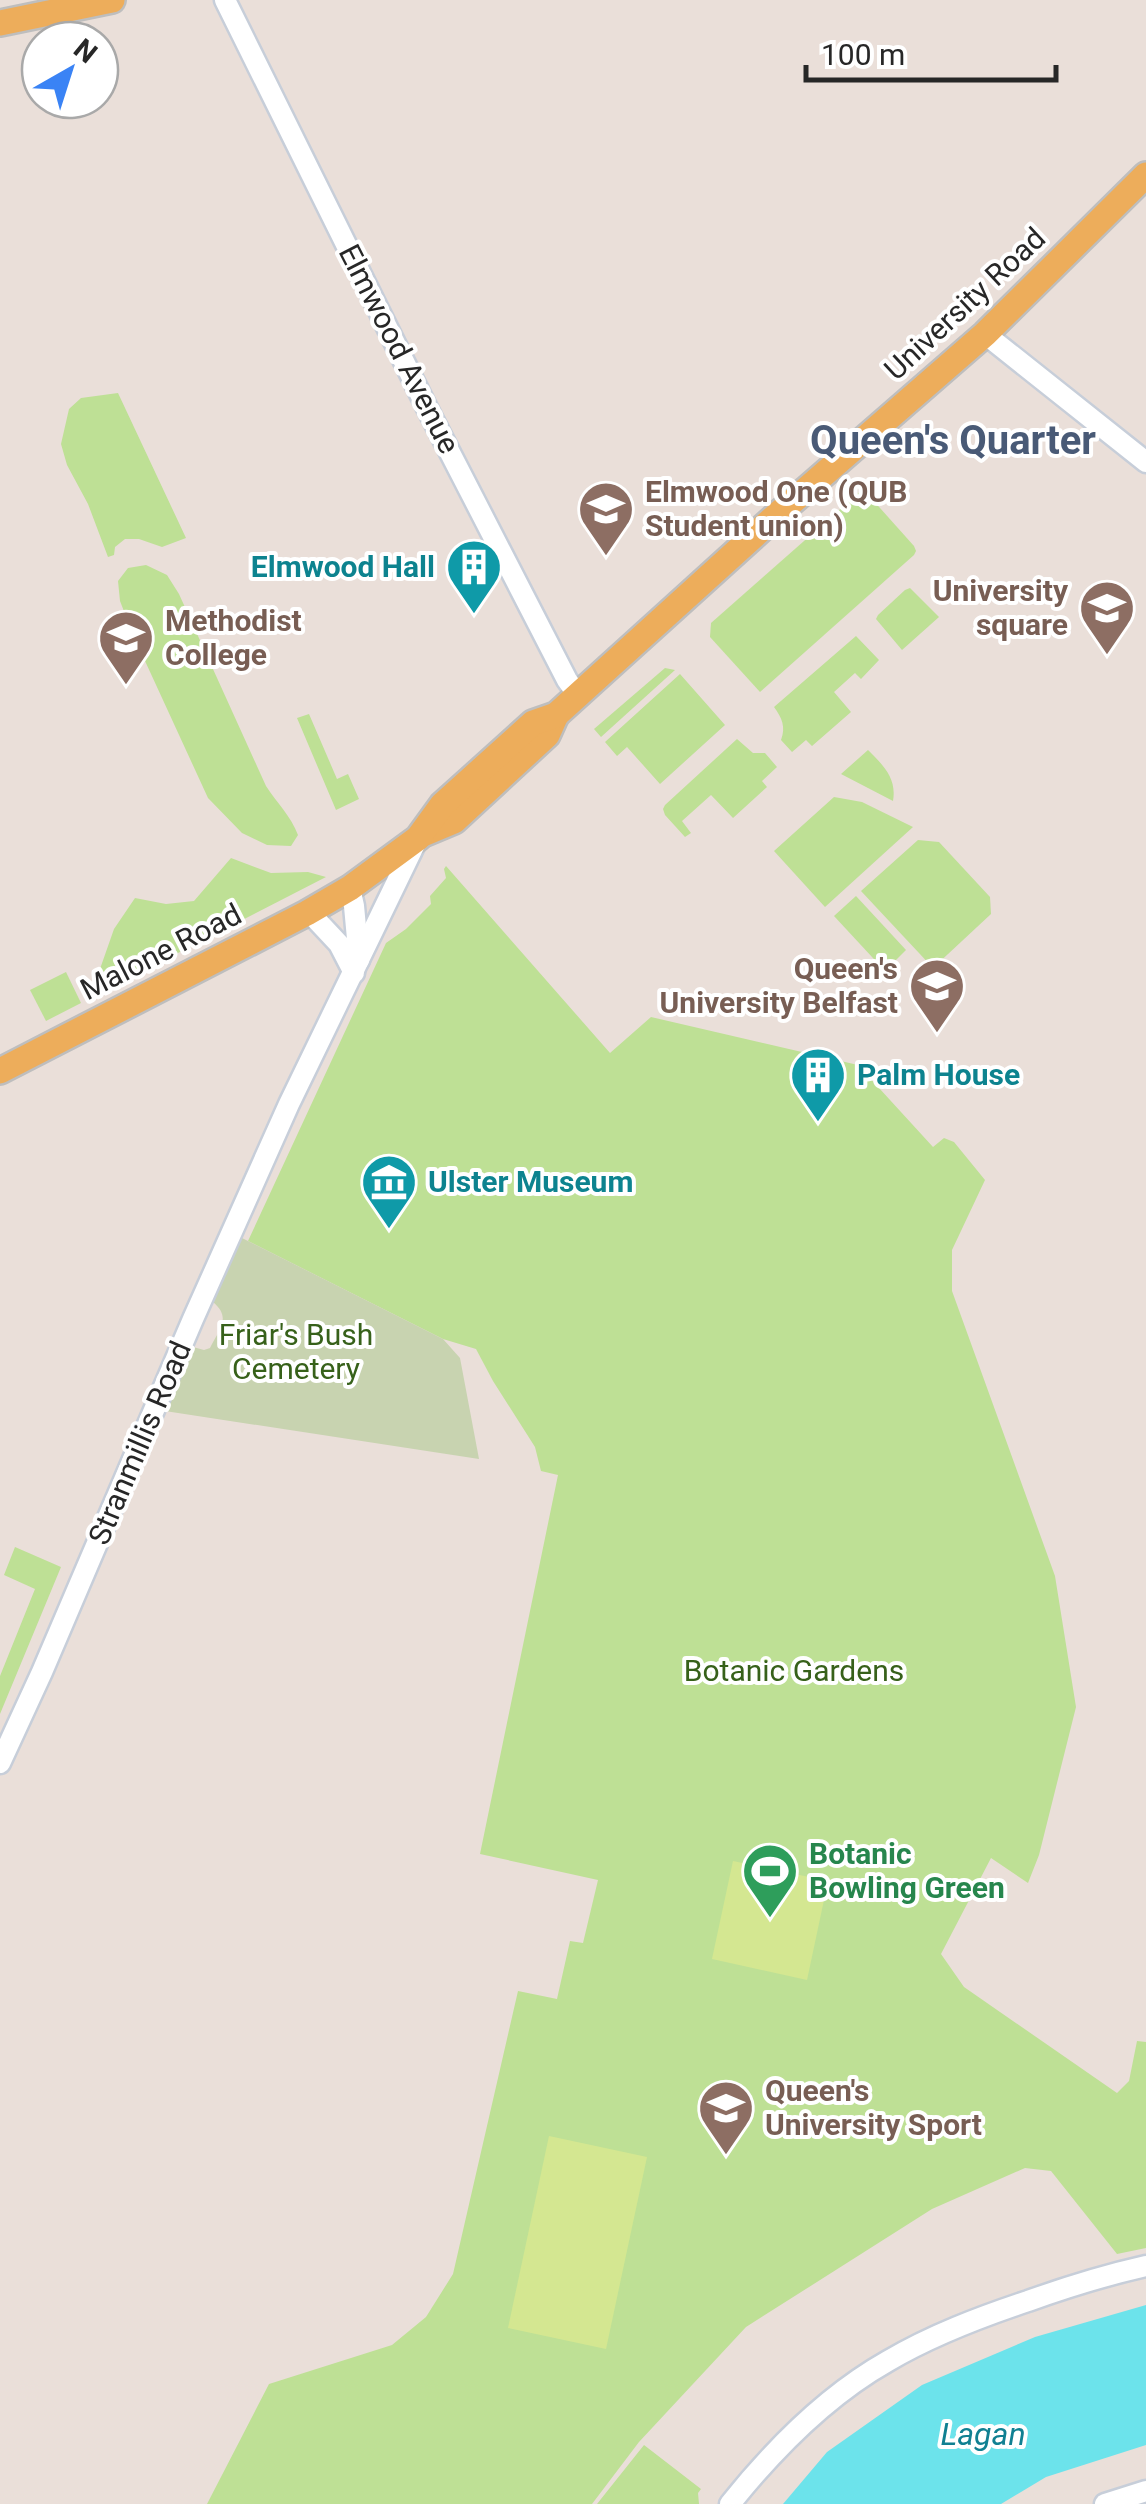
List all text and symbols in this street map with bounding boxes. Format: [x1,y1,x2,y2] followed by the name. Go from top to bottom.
[20,20,120,120] north arrow
[806,20,1056,82] scale bar
[67,32,103,70] text: N
[821,37,905,72] text: 100 m
[877,220,1052,387] street label: University Road
[332,238,467,459] street label: Elmwood Avenue
[810,417,1096,464] district label: Queen's Quarter
[645,474,907,543] place label: Elmwood One (QUB Student union)
[576,479,636,558] school or university icon: Elmwood One (QUB Student union)
[444,537,504,616] building icon: Elmwood Hall
[251,549,435,584] place label: Elmwood Hall
[933,573,1069,642] place label: University square
[1077,578,1137,657] school or university icon: University square
[165,603,302,672] place label: Methodist College
[96,608,156,687] school or university icon: Methodist College
[75,896,247,1007] street label: Malone Road
[660,951,898,1020] place label: Queen's University Belfast
[907,956,967,1035] school or university icon: Queen's University Belfast
[788,1045,848,1124] building icon: Palm House
[857,1057,1020,1092] place label: Palm House
[359,1152,419,1231] museum icon: Ulster Museum
[428,1164,633,1199] place label: Ulster Museum
[219,1317,373,1386] park label: Friar's Bush Cemetery
[81,1336,198,1550] street label: Stranmillis Road
[684,1653,904,1688] park label: Botanic Gardens
[809,1836,1005,1905] place label: Botanic Bowling Green
[740,1841,800,1920] sports icon: Botanic Bowling Green
[765,2073,982,2142] place label: Queen's University Sport
[696,2078,756,2157] school or university icon: Queen's University Sport
[940,2415,1026,2453] water label: Lagan

